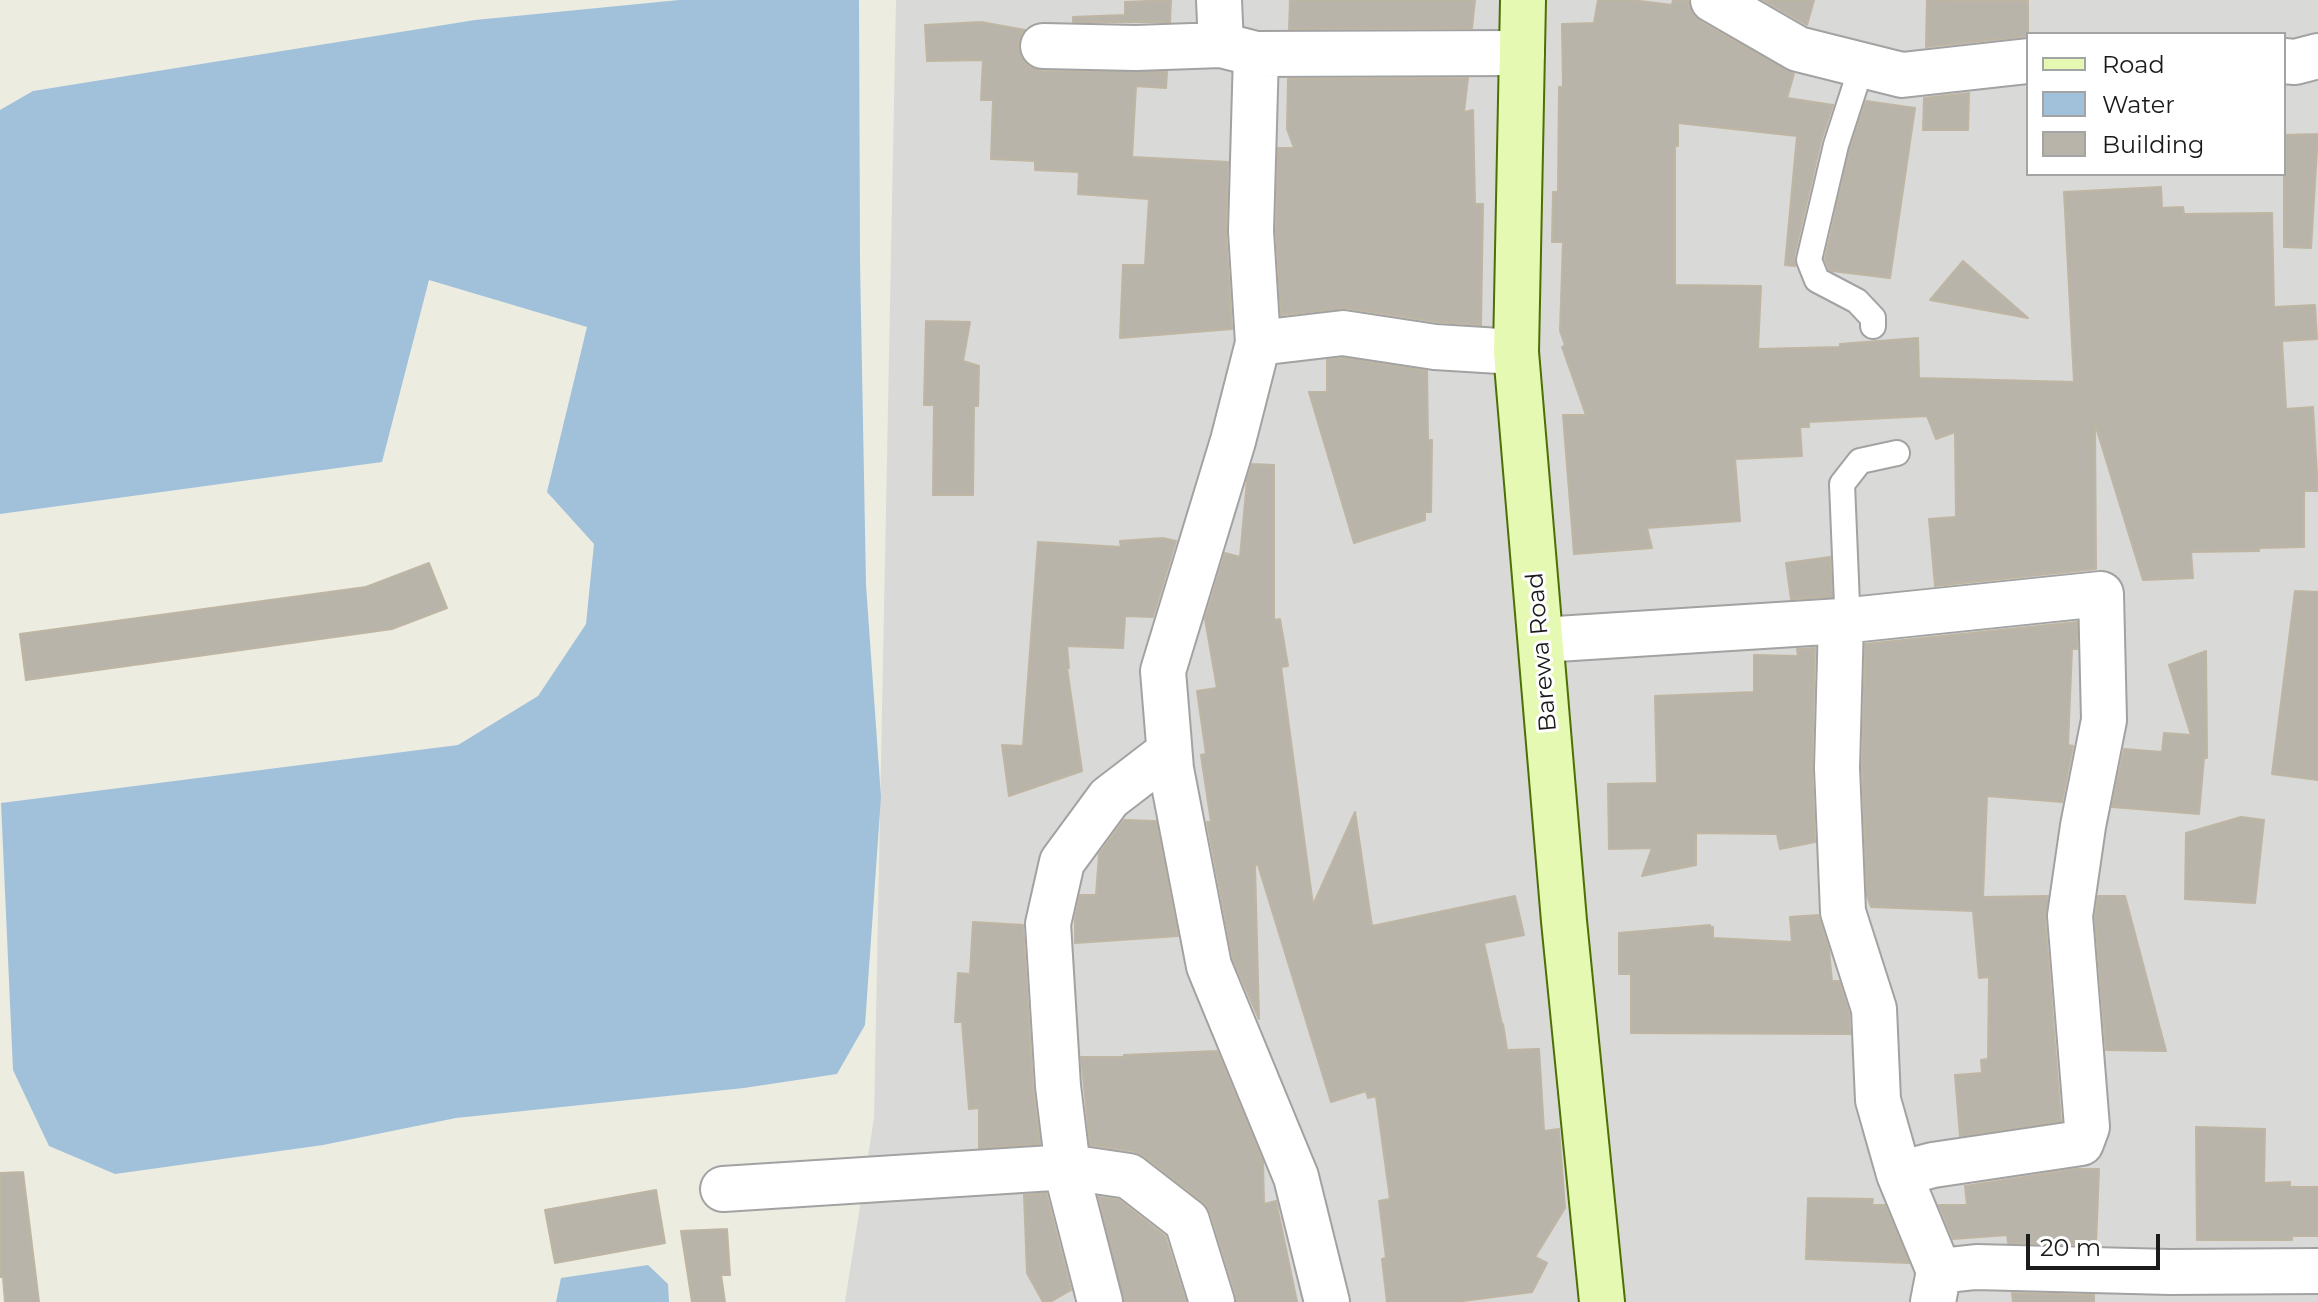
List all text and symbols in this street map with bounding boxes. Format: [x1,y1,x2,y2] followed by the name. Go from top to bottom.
[2026,32,2286,176] legend
[2102,50,2165,79] text: Road
[2102,90,2175,119] text: Water
[2102,130,2205,159] text: Building
[1521,571,1563,733] street label: Barewa Road
[2030,1218,2164,1268] scale bar
[2040,1233,2101,1262] text: 20 m

